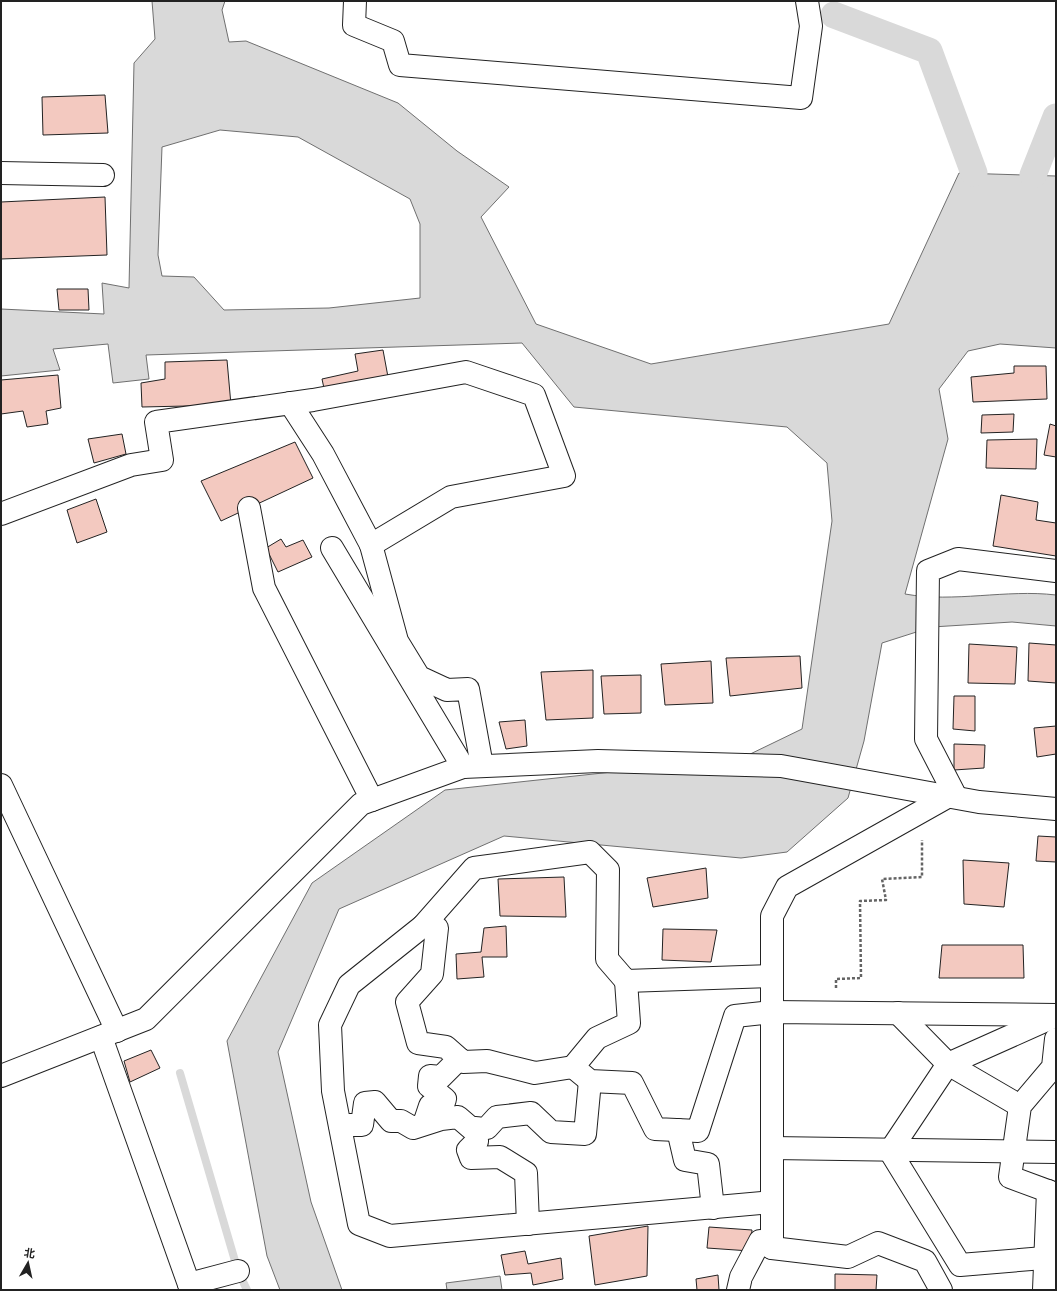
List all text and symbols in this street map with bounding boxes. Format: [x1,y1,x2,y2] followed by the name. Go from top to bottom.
[8,1243,48,1283] north arrow
[23,1246,36,1261] text: 北

